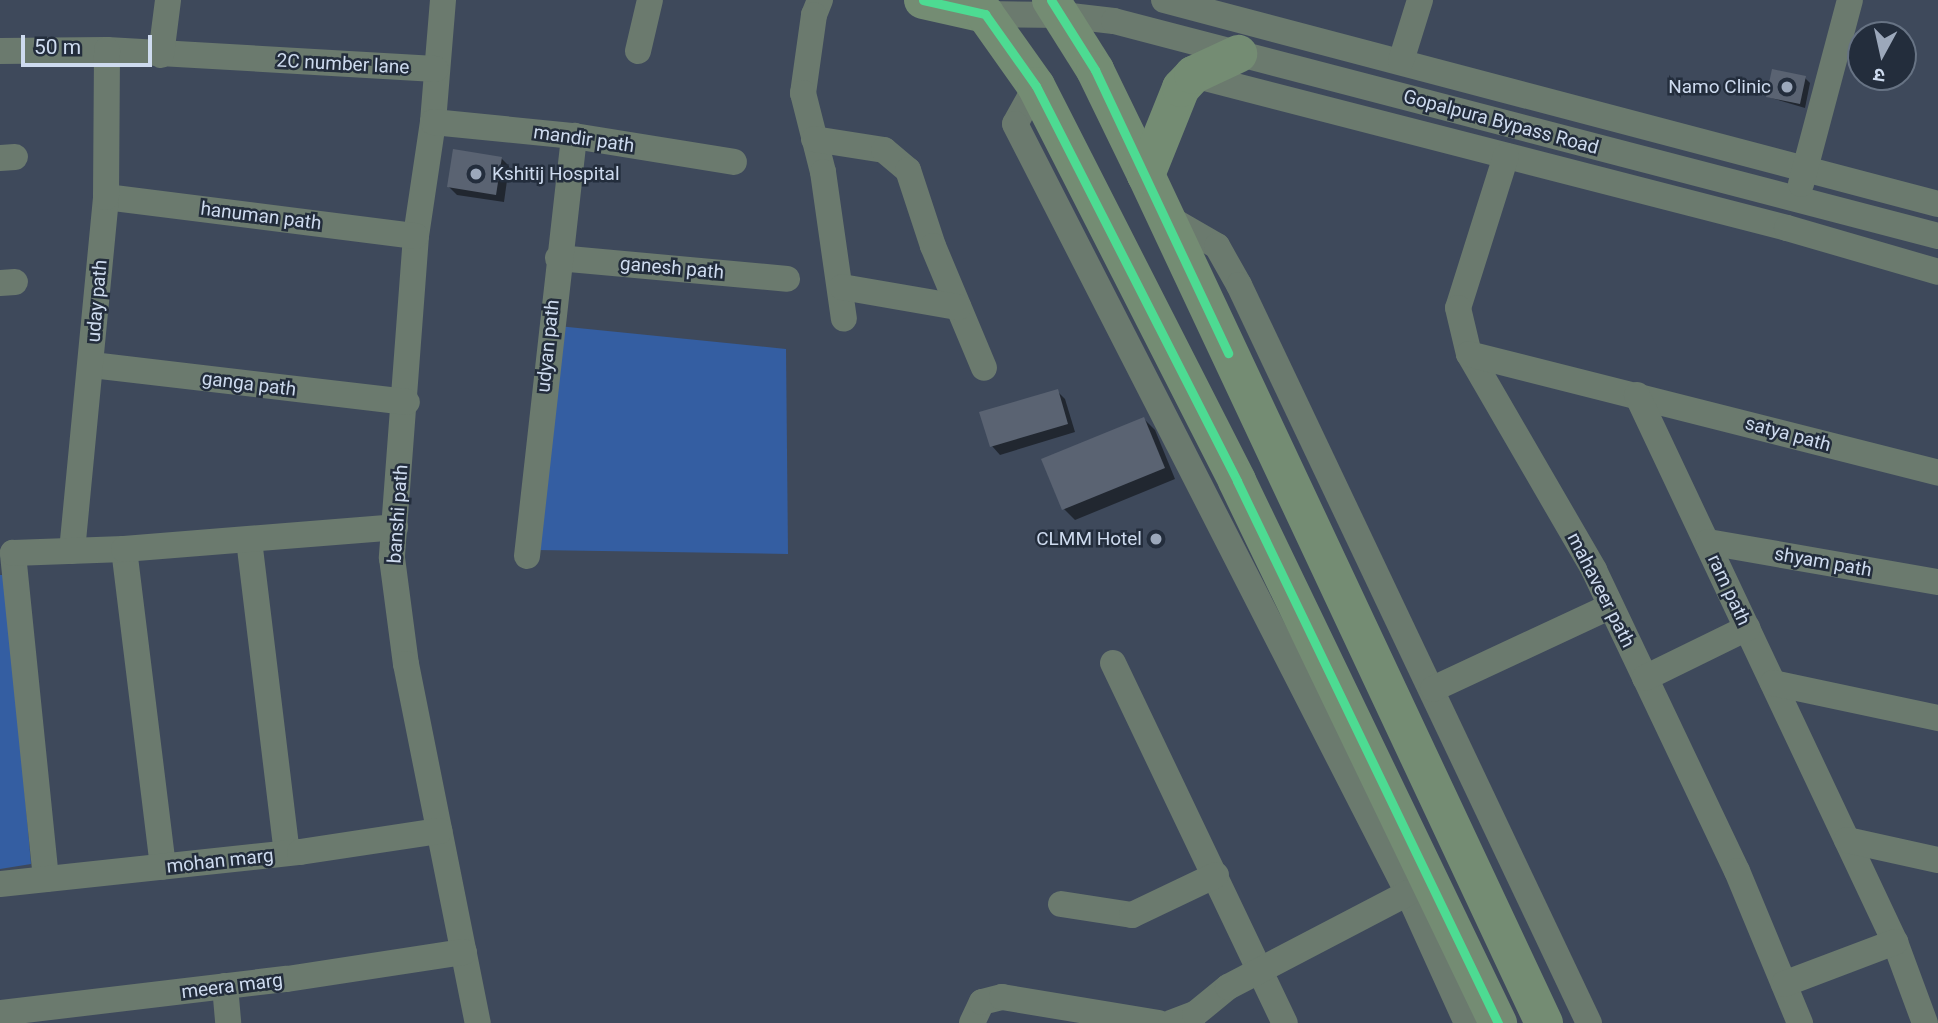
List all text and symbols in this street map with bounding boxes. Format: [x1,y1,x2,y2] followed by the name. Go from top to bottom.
[24,21,156,65] scale bar
[1847,21,1917,91] north arrow
[34,35,81,59] text: 50 m
[276,49,410,79] street label: 2C number lane
[1872,63,1886,87] text: उ
[1668,76,1771,98] place label: Namo Clinic
[1777,77,1797,97] marker: Namo Clinic
[1401,85,1601,159] street label: Gopalpura Bypass Road
[532,121,636,157] street label: mandir path
[492,163,620,185] place label: Kshitij Hospital
[466,164,486,184] marker: Kshitij Hospital
[199,197,323,235] street label: hanuman path
[619,252,725,284] street label: ganesh path
[82,259,112,343] street label: uday path
[532,298,564,394] street label: udyan path
[201,367,297,401] street label: ganga path
[1743,412,1833,456] street label: satya path
[383,464,413,564] street label: banshi path
[1036,528,1142,550] place label: CLMM Hotel
[1562,529,1640,651] street label: mahaveer path
[1148,531,1164,547] marker: CLMM Hotel
[1773,542,1873,582] street label: shyam path
[1703,551,1755,629] street label: ram path
[165,844,275,878] street label: mohan marg
[180,968,284,1004] street label: meera marg

